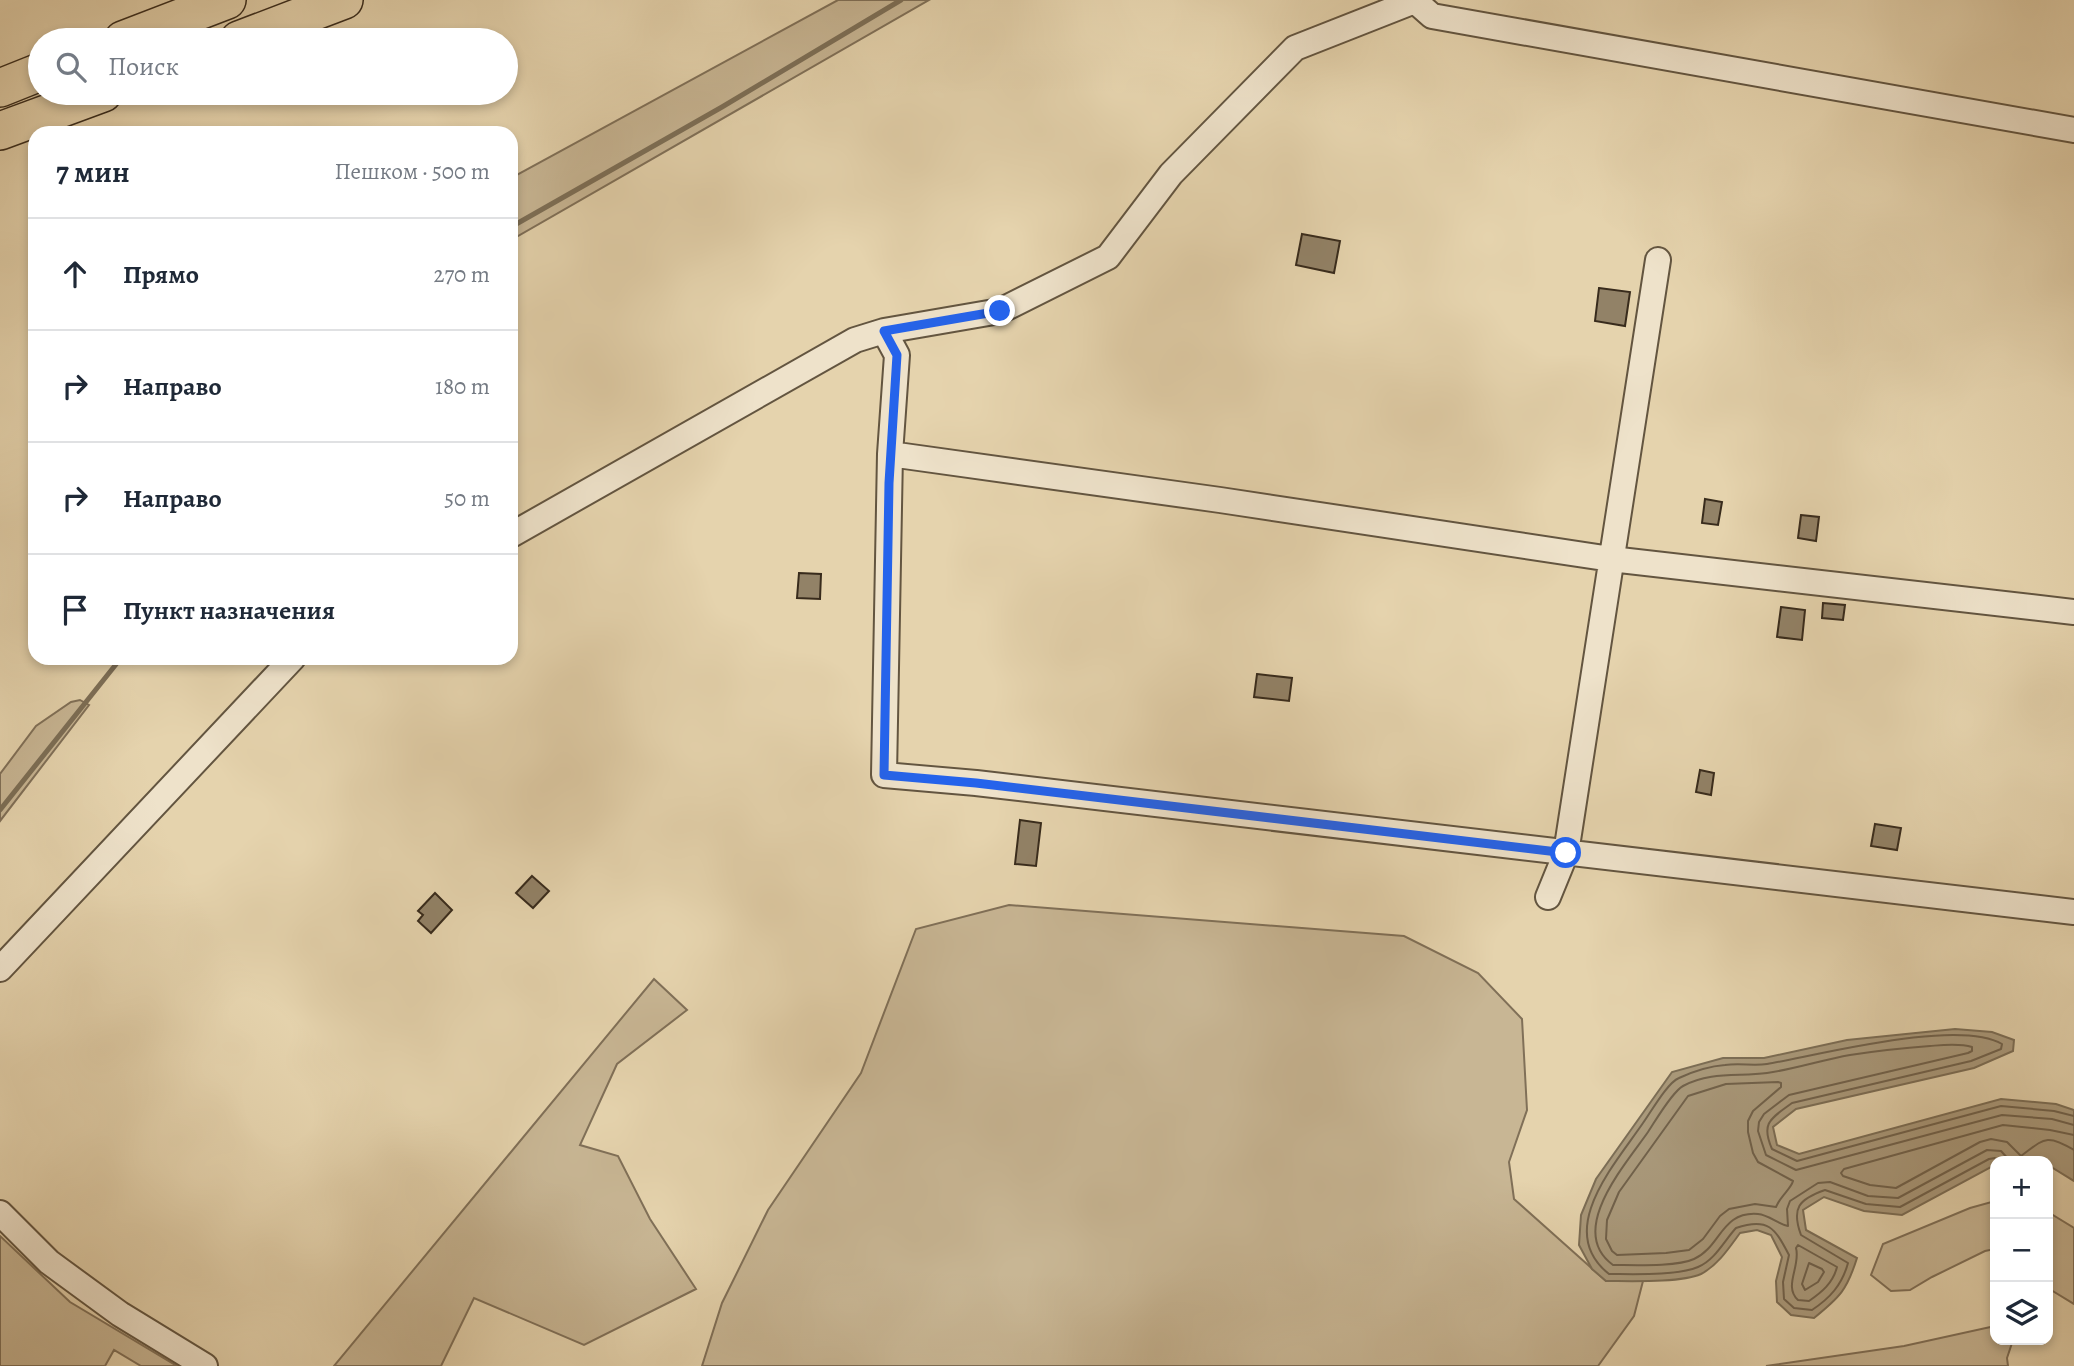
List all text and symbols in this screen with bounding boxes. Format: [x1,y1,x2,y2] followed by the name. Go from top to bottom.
[28,28,518,105] search box
[52,48,90,86] icon: search
[108,49,179,84] text: Поиск
[56,152,130,192] text: 7 мин
[335,156,490,187] text: Пешком · 500 m
[56,255,94,293] icon: ahead
[123,257,199,292] text: Прямо
[433,259,490,290] text: 270 m
[984,295,1015,326] route end
[56,367,94,405] icon: right
[123,369,222,404] text: Направо
[435,371,490,402] text: 180 m
[56,479,94,517] icon: right
[123,481,222,516] text: Направо
[444,483,490,514] text: 50 m
[56,591,94,629] icon: arrive
[123,593,335,628] text: Пункт назначения
[1550,837,1581,868] route start
[1990,1156,2053,1345] map controls
[1990,1156,2053,1219] button: +
[1990,1219,2053,1282] button: −
[1990,1282,2053,1345] button: layers

